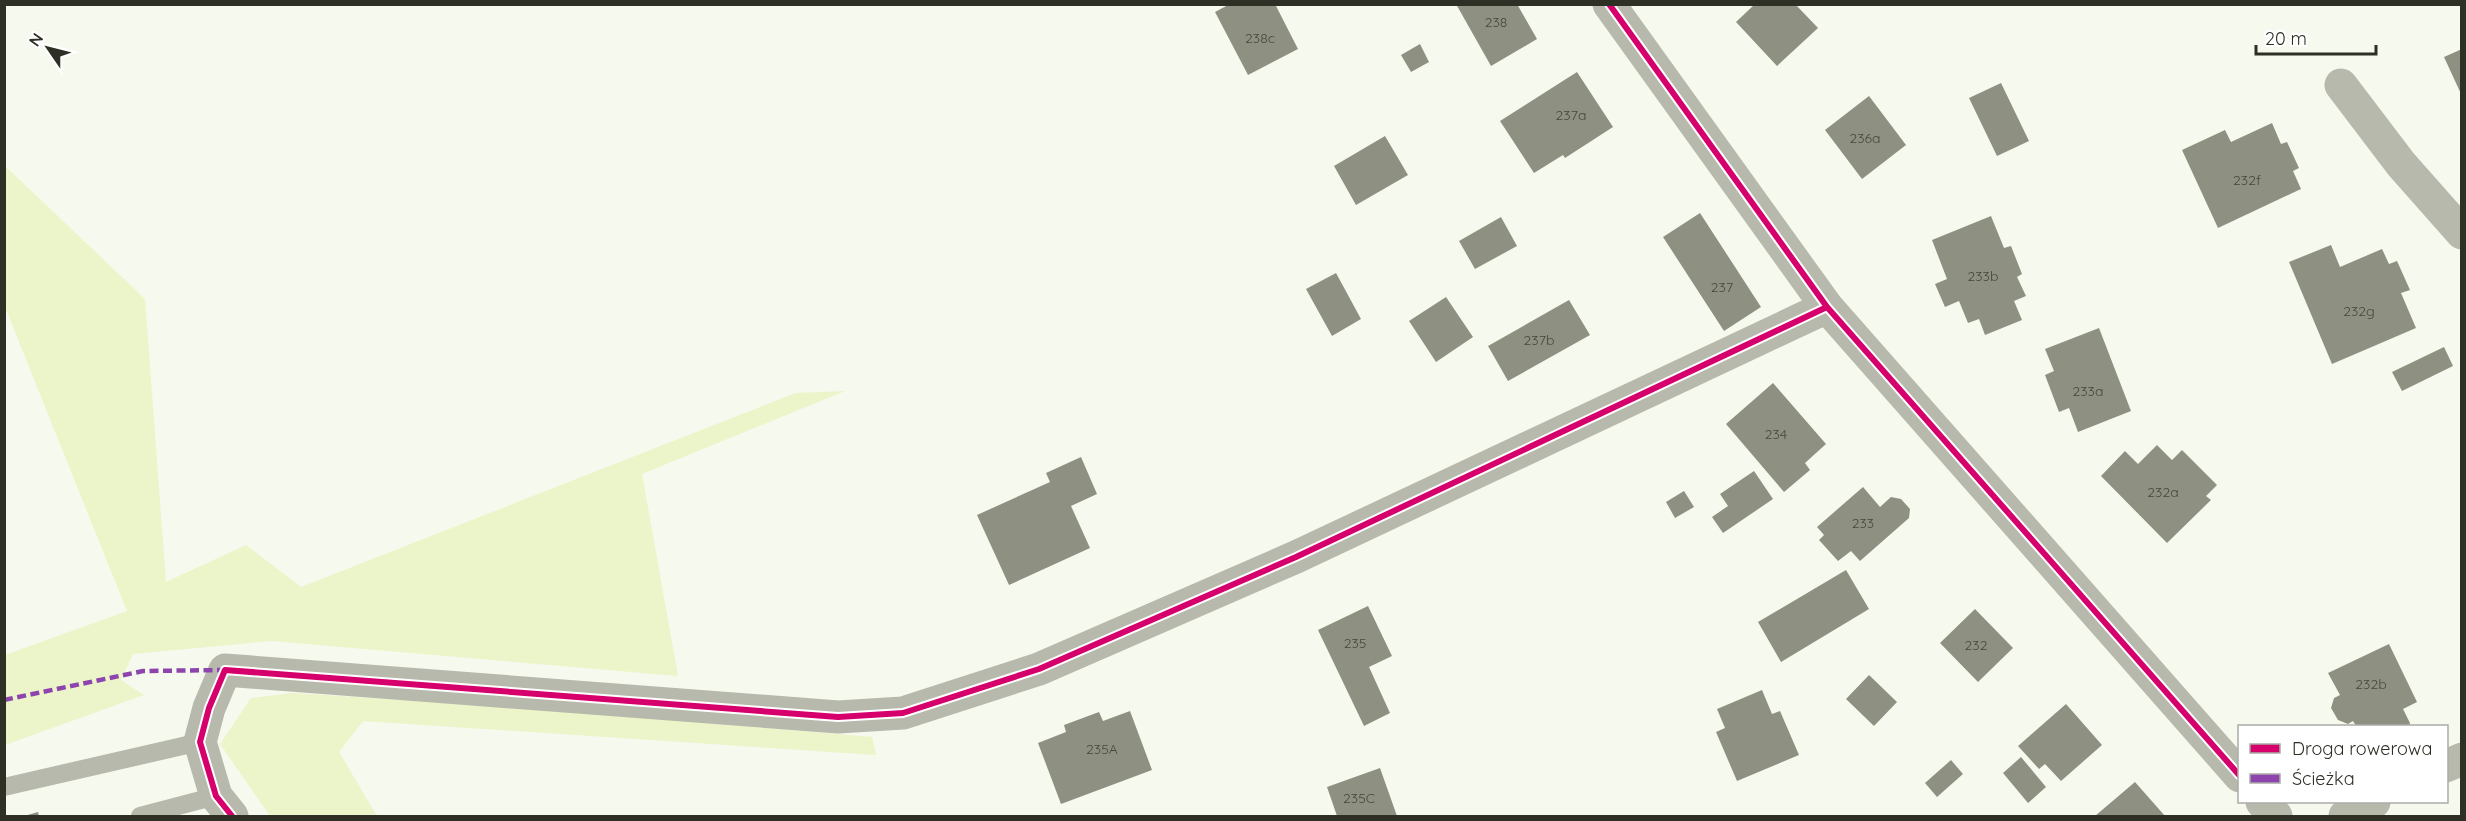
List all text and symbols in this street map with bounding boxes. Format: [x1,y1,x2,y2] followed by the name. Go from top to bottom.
[1485,13,1507,31] house number: 238
[18,18,78,78] north arrow
[2256,18,2376,56] scale bar
[2265,27,2307,50] text: 20 m
[24,29,47,50] text: N
[1245,29,1275,47] house number: 238c
[1556,106,1586,124] house number: 237a
[1849,129,1881,147] house number: 236a
[2233,171,2261,189] house number: 232f
[1968,267,1998,285] house number: 233b
[1711,278,1733,296] house number: 237
[2343,302,2375,320] house number: 232g
[1524,331,1554,349] house number: 237b
[2073,382,2103,400] house number: 233a
[1765,425,1787,443] house number: 234
[2147,483,2179,501] house number: 232a
[1852,514,1874,532] house number: 233
[1344,634,1366,652] house number: 235
[1965,636,1988,654] house number: 232
[2355,675,2387,693] house number: 232b
[2238,725,2448,803] legend
[2292,737,2432,760] text: Droga rowerowa
[1086,740,1118,758] house number: 235A
[2292,767,2355,790] text: Ścieżka
[1343,789,1375,807] house number: 235C

